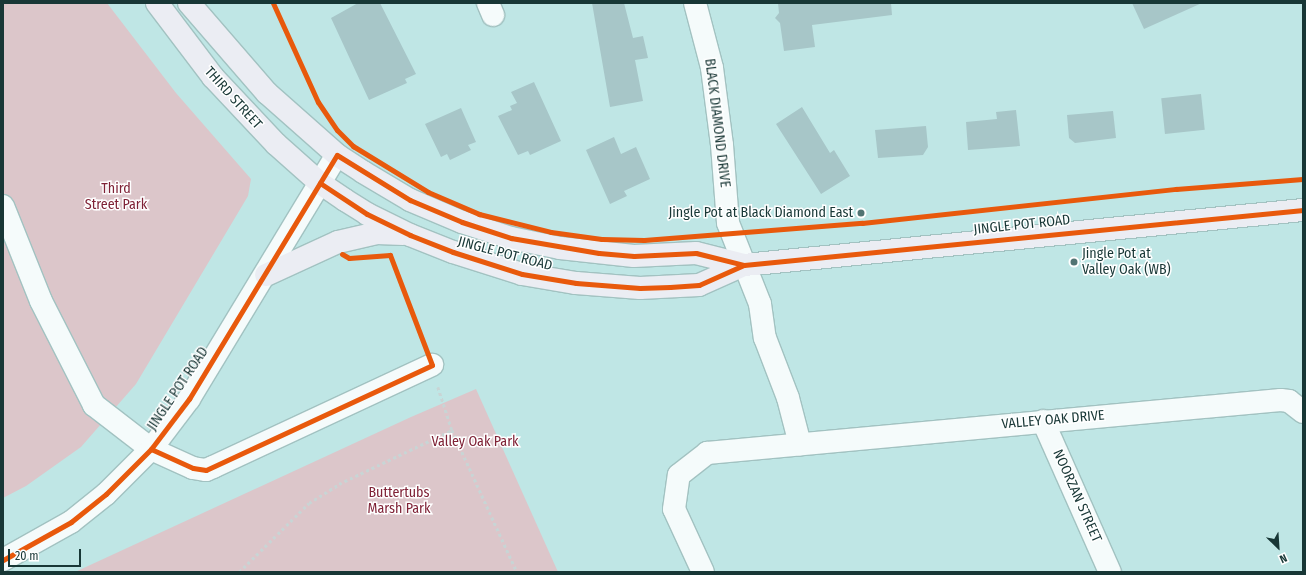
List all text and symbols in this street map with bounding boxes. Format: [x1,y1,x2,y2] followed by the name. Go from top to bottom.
[701,58,733,188] street label: BLACK DIAMOND DRIVE
[201,63,265,133] street label: THIRD STREET
[85,181,147,214] park label: Third Street Park
[669,205,853,221] place label: Jingle Pot at Black Diamond East
[856,208,866,218] marker: Jingle Pot at Black Diamond East
[973,212,1071,238] street label: JINGLE POT ROAD
[456,233,554,275] street label: JINGLE POT ROAD
[1082,246,1171,278] place label: Jingle Pot at Valley Oak (WB)
[1069,257,1079,267] marker: Jingle Pot at Valley Oak (WB)
[144,344,212,434] street label: JINGLE POT ROAD
[1001,407,1105,433] street label: VALLEY OAK DRIVE
[431,434,519,450] park label: Valley Oak Park
[1049,447,1105,545] street label: NOORZAN STREET
[367,485,431,518] park label: Buttertubs Marsh Park
[1258,527,1298,567] north arrow
[10,541,83,567] scale bar
[15,549,39,563] text: 20 m
[1278,551,1289,566] text: N

